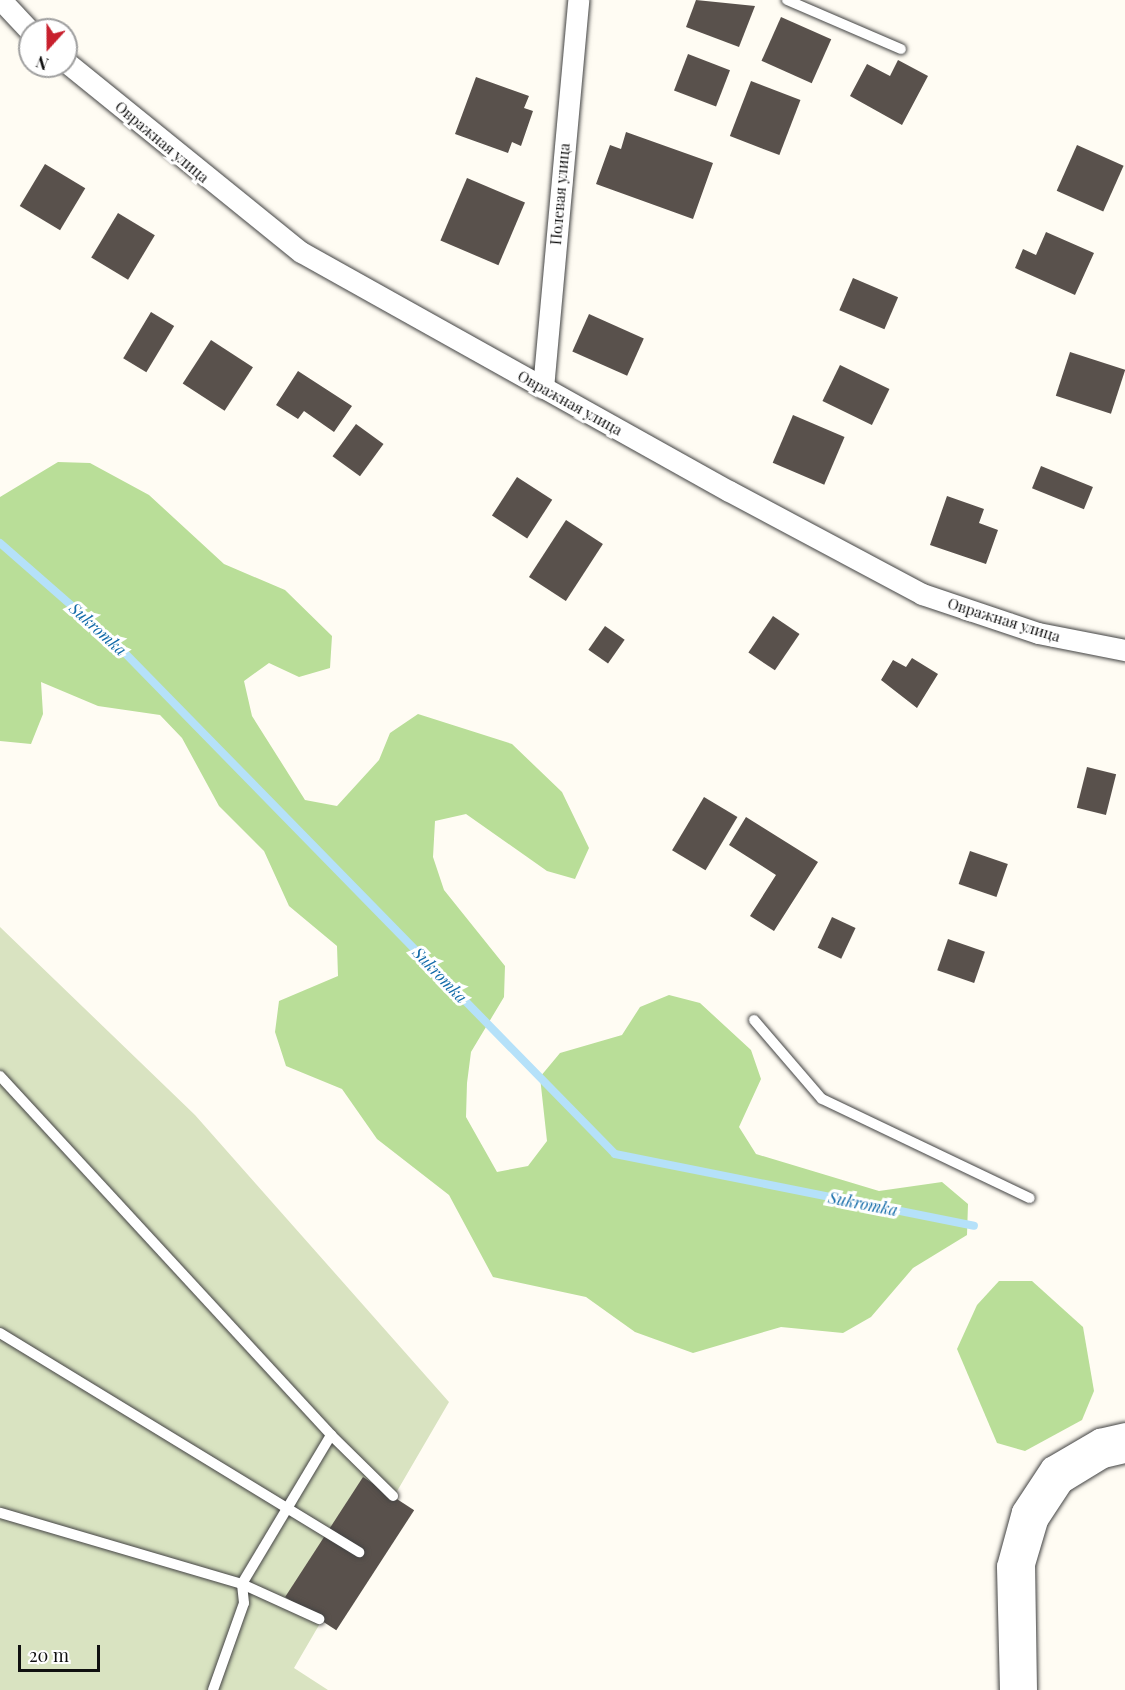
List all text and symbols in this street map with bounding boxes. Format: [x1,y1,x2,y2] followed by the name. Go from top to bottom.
[18,18,78,78] north arrow
[33,52,51,75] text: N
[111,97,213,187] street label: Овражная улица
[547,142,573,246] street label: Полевая улица
[514,367,626,439] street label: Овражная улица
[945,594,1063,646] street label: Овражная улица
[66,598,130,660] water label: Sukromka
[409,943,471,1007] water label: Sukromka
[827,1188,899,1220] water label: Sukromka
[21,1633,104,1671] scale bar
[29,1643,69,1667] text: 20 m

